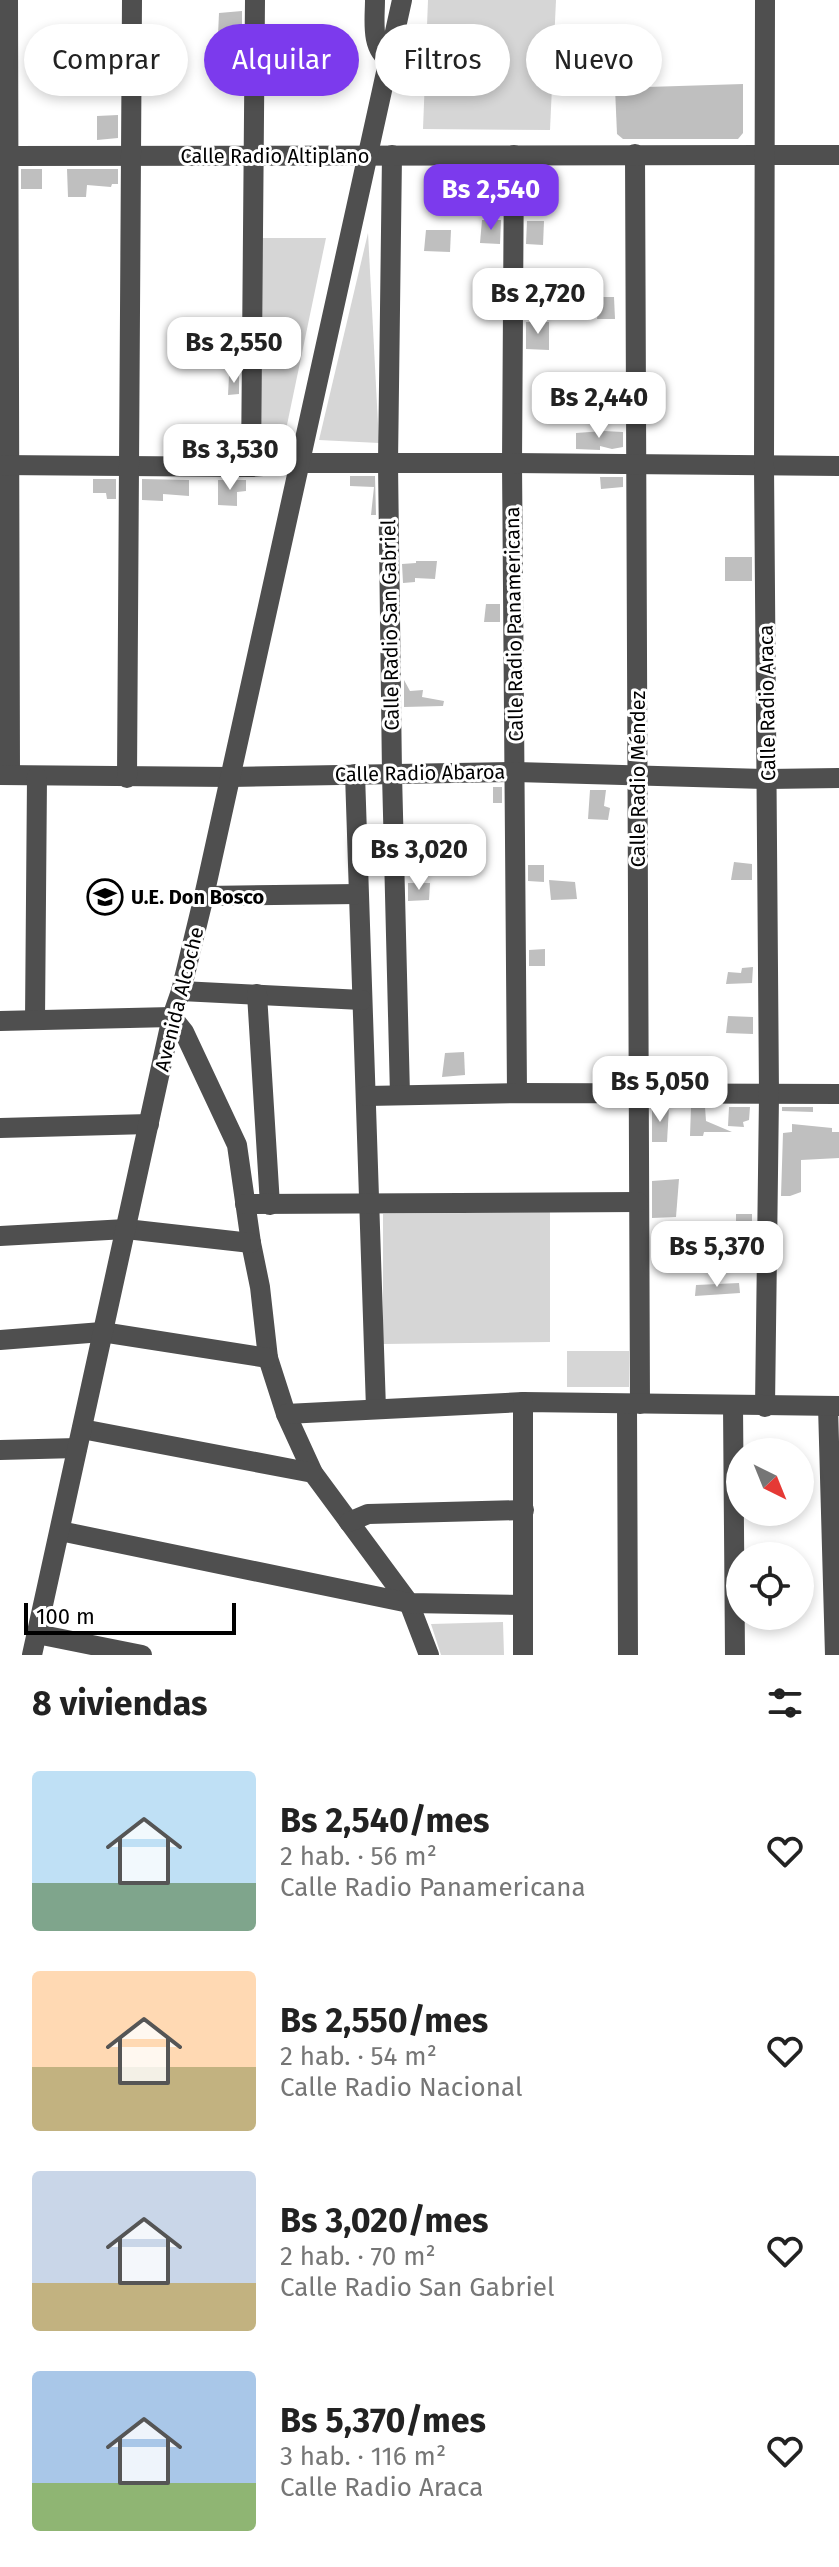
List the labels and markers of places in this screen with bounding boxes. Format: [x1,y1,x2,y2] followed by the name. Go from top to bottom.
[408,164,574,232] pin: Bs 2,540
[455,268,621,336] pin: Bs 2,720
[151,317,317,385] pin: Bs 2,550
[516,372,682,440] pin: Bs 2,440
[147,424,313,492] pin: Bs 3,530
[336,824,502,892] pin: Bs 3,020
[86,878,124,916] school or university icon: U.E. Don Bosco
[131,885,265,909] place label: U.E. Don Bosco
[577,1056,743,1124] pin: Bs 5,050
[634,1221,800,1289] pin: Bs 5,370

